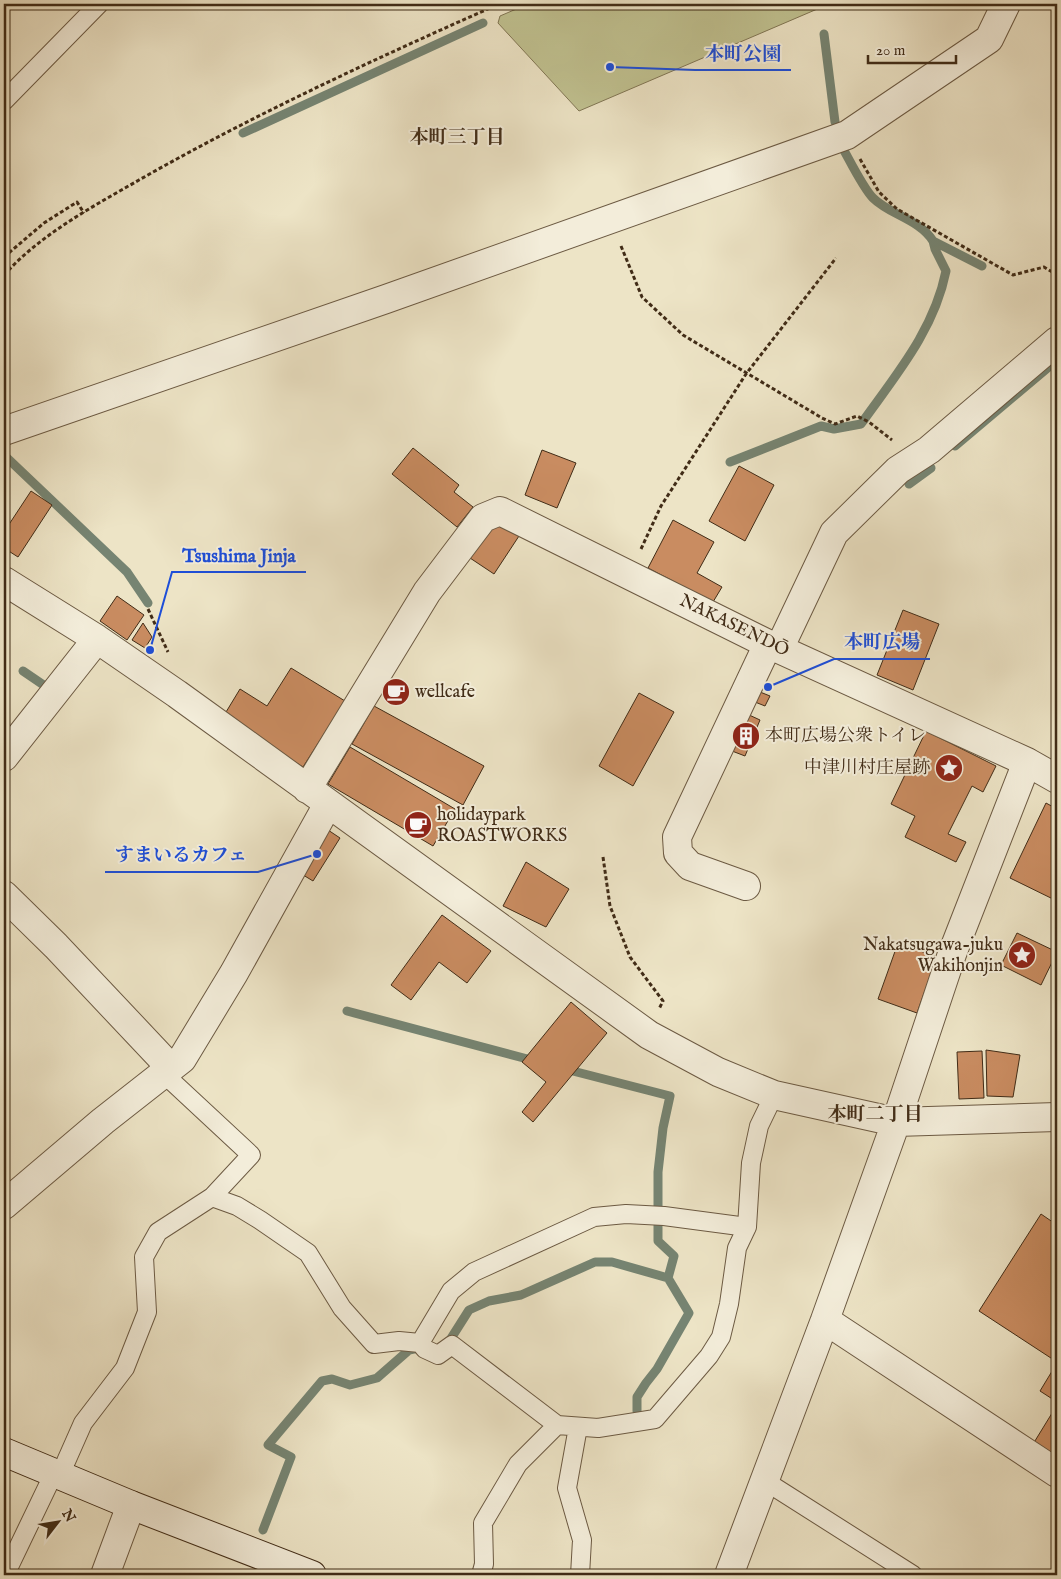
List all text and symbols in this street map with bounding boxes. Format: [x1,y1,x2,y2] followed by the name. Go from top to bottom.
[868,32,956,64] scale bar
[695,36,791,70] callout: 本町公園
[876,41,906,60] text: 20 m
[705,43,781,67] text: 本町公園
[409,126,505,150] district label: 本町三丁目
[172,538,306,572] callout: Tsushima Jinja
[181,545,296,569] text: Tsushima Jinja
[675,590,793,662] street label: NAKASENDŌ
[834,625,930,659] callout: 本町広場
[844,631,920,655] text: 本町広場
[381,677,411,707] cafe icon: wellcafe
[415,681,475,704] place label: wellcafe
[731,721,761,751] building icon: 本町広場公衆トイレ
[765,725,926,748] place label: 本町広場公衆トイレ
[934,753,964,783] place icon: 中津川村庄屋跡
[804,757,930,780] place label: 中津川村庄屋跡
[437,804,567,848] place label: holidaypark ROASTWORKS
[403,810,433,840] cafe icon: holidaypark ROASTWORKS
[105,838,258,872] callout: すまいるカフェ
[115,844,247,868] text: すまいるカフェ
[863,934,1003,978] place label: Nakatsugawa-juku Wakihonjin
[1007,940,1037,970] place icon: Nakatsugawa-juku Wakihonjin
[827,1103,923,1127] district label: 本町二丁目
[32,1496,82,1546] north arrow
[57,1505,79,1526] text: N

